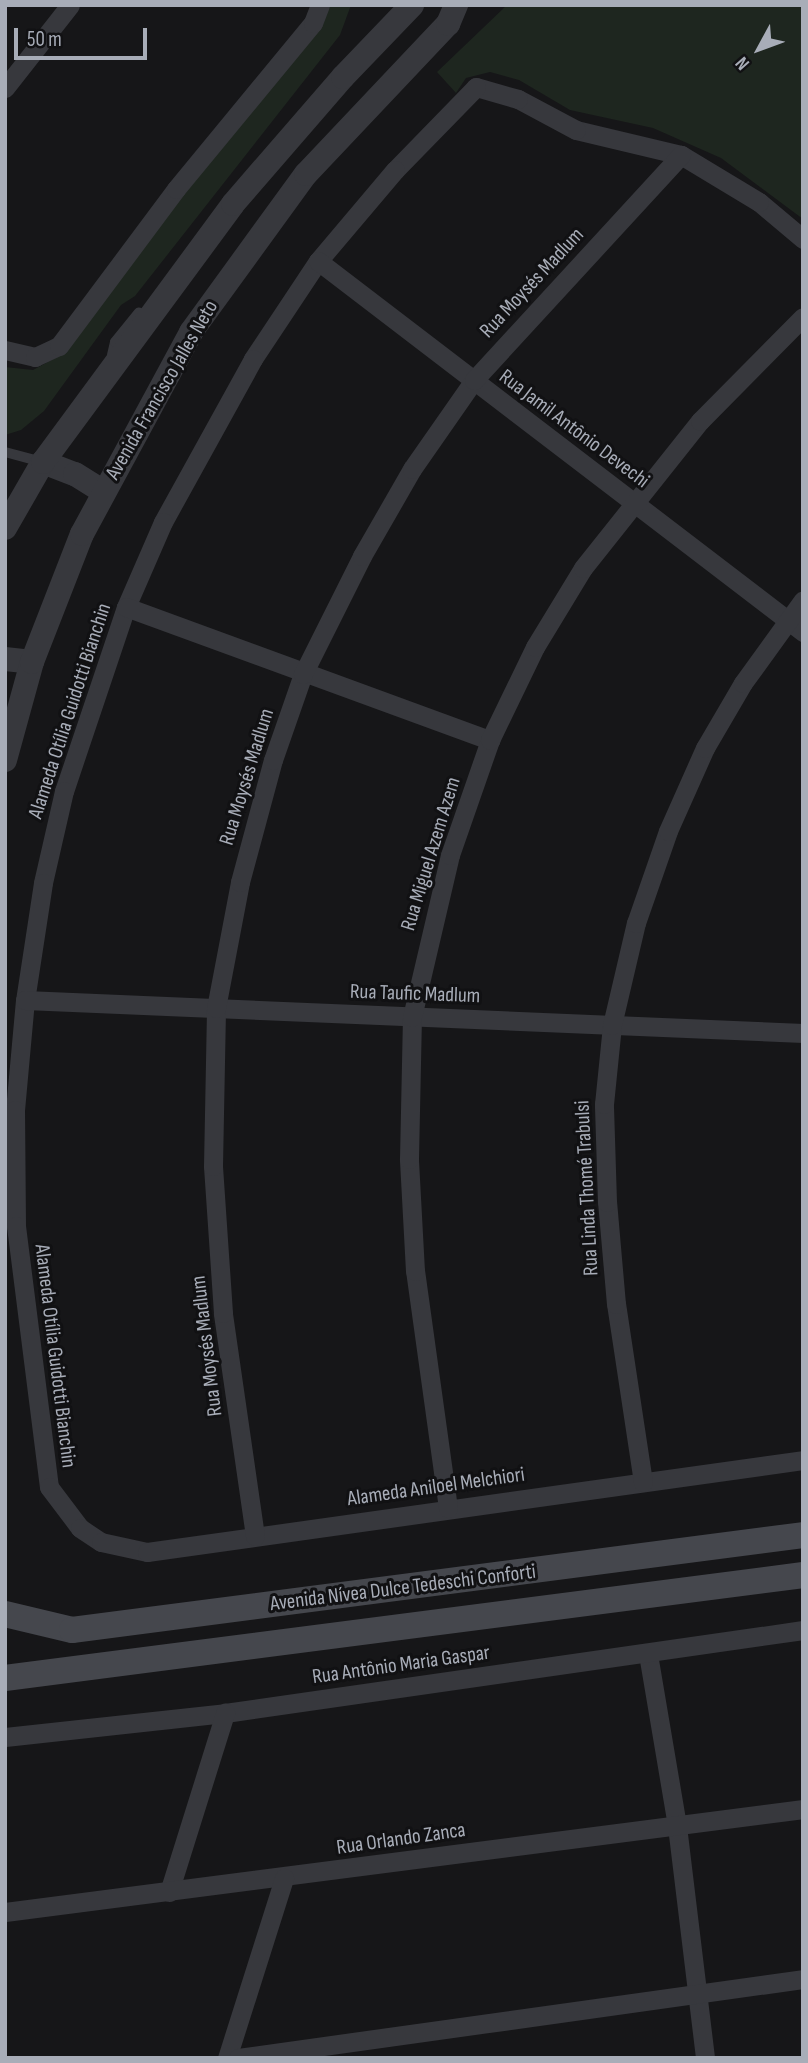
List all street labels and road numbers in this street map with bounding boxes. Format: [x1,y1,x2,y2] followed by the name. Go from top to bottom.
[475,223,589,343] street label: Rua Moysés Madlum
[100,296,224,484] street label: Avenida Francisco Jalles Neto
[494,364,654,494] street label: Rua Jamil Antônio Devechi
[23,600,117,822] street label: Alameda Otília Guidotti Bianchin
[214,706,280,848] street label: Rua Moysés Madlum
[396,774,466,934] street label: Rua Miguel Azem Azem
[349,979,481,1009] street label: Rua Taufic Madlum
[570,1100,604,1276] street label: Rua Linda Thomé Trabulsi
[29,1243,81,1469] street label: Alameda Otília Guidotti Bianchin
[186,1274,228,1418] street label: Rua Moysés Madlum
[346,1462,526,1512] street label: Alameda Aniloel Melchiori
[269,1559,537,1617] street label: Avenida Nívea Dulce Tedeschi Conforti
[311,1640,491,1690] street label: Rua Antônio Maria Gaspar
[335,1817,467,1861] street label: Rua Orlando Zanca

